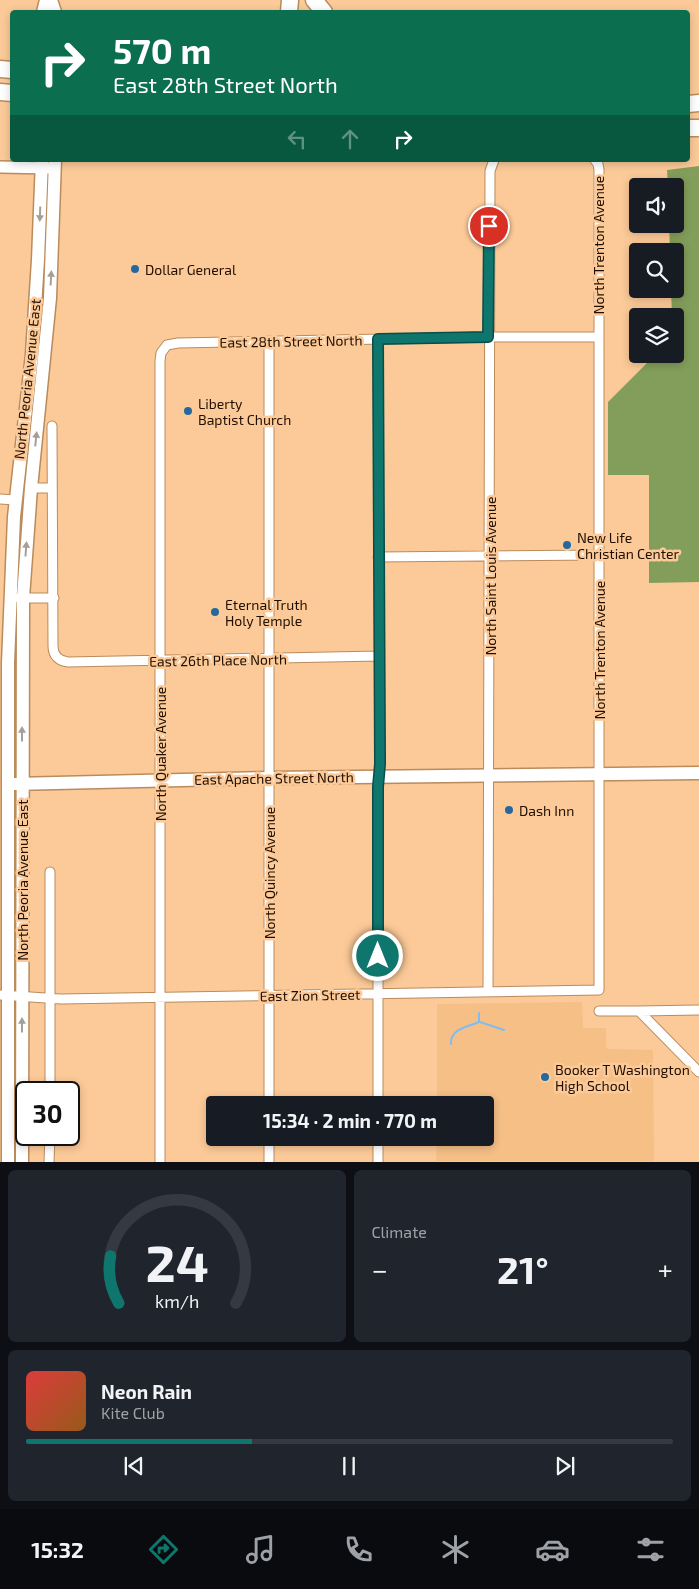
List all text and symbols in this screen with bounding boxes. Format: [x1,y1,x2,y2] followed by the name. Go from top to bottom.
[113,29,211,71] text: 570 m
[30,30,95,95] icon: right
[113,71,338,97] text: East 28th Street North
[283,125,311,153] icon: left
[336,125,364,153] icon: ahead
[389,125,417,153] icon: right
[590,176,607,314] street label: North Trenton Avenue
[629,178,684,363] map controls
[629,178,684,233] button: sound
[468,205,510,247] pin
[36,206,44,222] one-way arrow
[475,212,503,240] icon: arrive
[629,243,684,298] button: search
[145,261,237,278] place label: Dollar General
[129,263,141,275] marker: Dollar General
[48,269,56,285] one-way arrow
[10,298,44,460] street label: North Peoria Avenue East
[629,308,684,363] button: layers
[219,331,363,351] street label: East 28th Street North
[198,395,291,428] place label: Liberty Baptist Church
[182,405,194,417] marker: Liberty Baptist Church
[32,431,40,447] one-way arrow
[482,496,499,656] street label: North Saint Louis Avenue
[577,529,680,562] place label: New Life Christian Center
[561,539,573,551] marker: New Life Christian Center
[23,541,31,557] one-way arrow
[591,581,608,719] street label: North Trenton Avenue
[225,596,308,629] place label: Eternal Truth Holy Temple
[209,606,221,618] marker: Eternal Truth Holy Temple
[149,650,287,670] street label: East 26th Place North
[152,687,169,821] street label: North Quaker Avenue
[18,726,26,742] one-way arrow
[194,768,354,788] street label: East Apache Street North
[14,799,31,961] street label: North Peoria Avenue East
[519,802,574,819] place label: Dash Inn
[503,804,515,816] marker: Dash Inn
[261,807,278,939] street label: North Quincy Avenue
[351,929,403,981] position arrow
[260,986,360,1004] street label: East Zion Street
[18,1017,26,1033] one-way arrow
[555,1061,690,1094] place label: Booker T Washington High School
[539,1071,551,1083] marker: Booker T Washington High School
[15,1081,80,1146] speed limit sign: 30
[263,1109,437,1132] text: 15:34 · 2 min · 770 m
[372,1222,427,1241] text: Climate
[145,1230,208,1292] text: 24
[497,1246,549,1292] text: 21°
[372,1252,388,1286] text: −
[658,1252,673,1286] text: +
[155,1290,199,1312] text: km/h
[101,1380,192,1403] text: Neon Rain
[101,1403,165,1422] text: Kite Club
[120,1452,148,1480] icon: previous
[335,1452,363,1480] icon: pause
[551,1452,579,1480] icon: next
[146,1532,181,1567] icon: directions
[243,1532,278,1567] icon: music
[341,1532,376,1567] icon: phone
[438,1532,473,1567] icon: climate
[535,1532,570,1567] icon: car
[633,1532,668,1567] icon: filters
[31,1536,84,1562] text: 15:32

